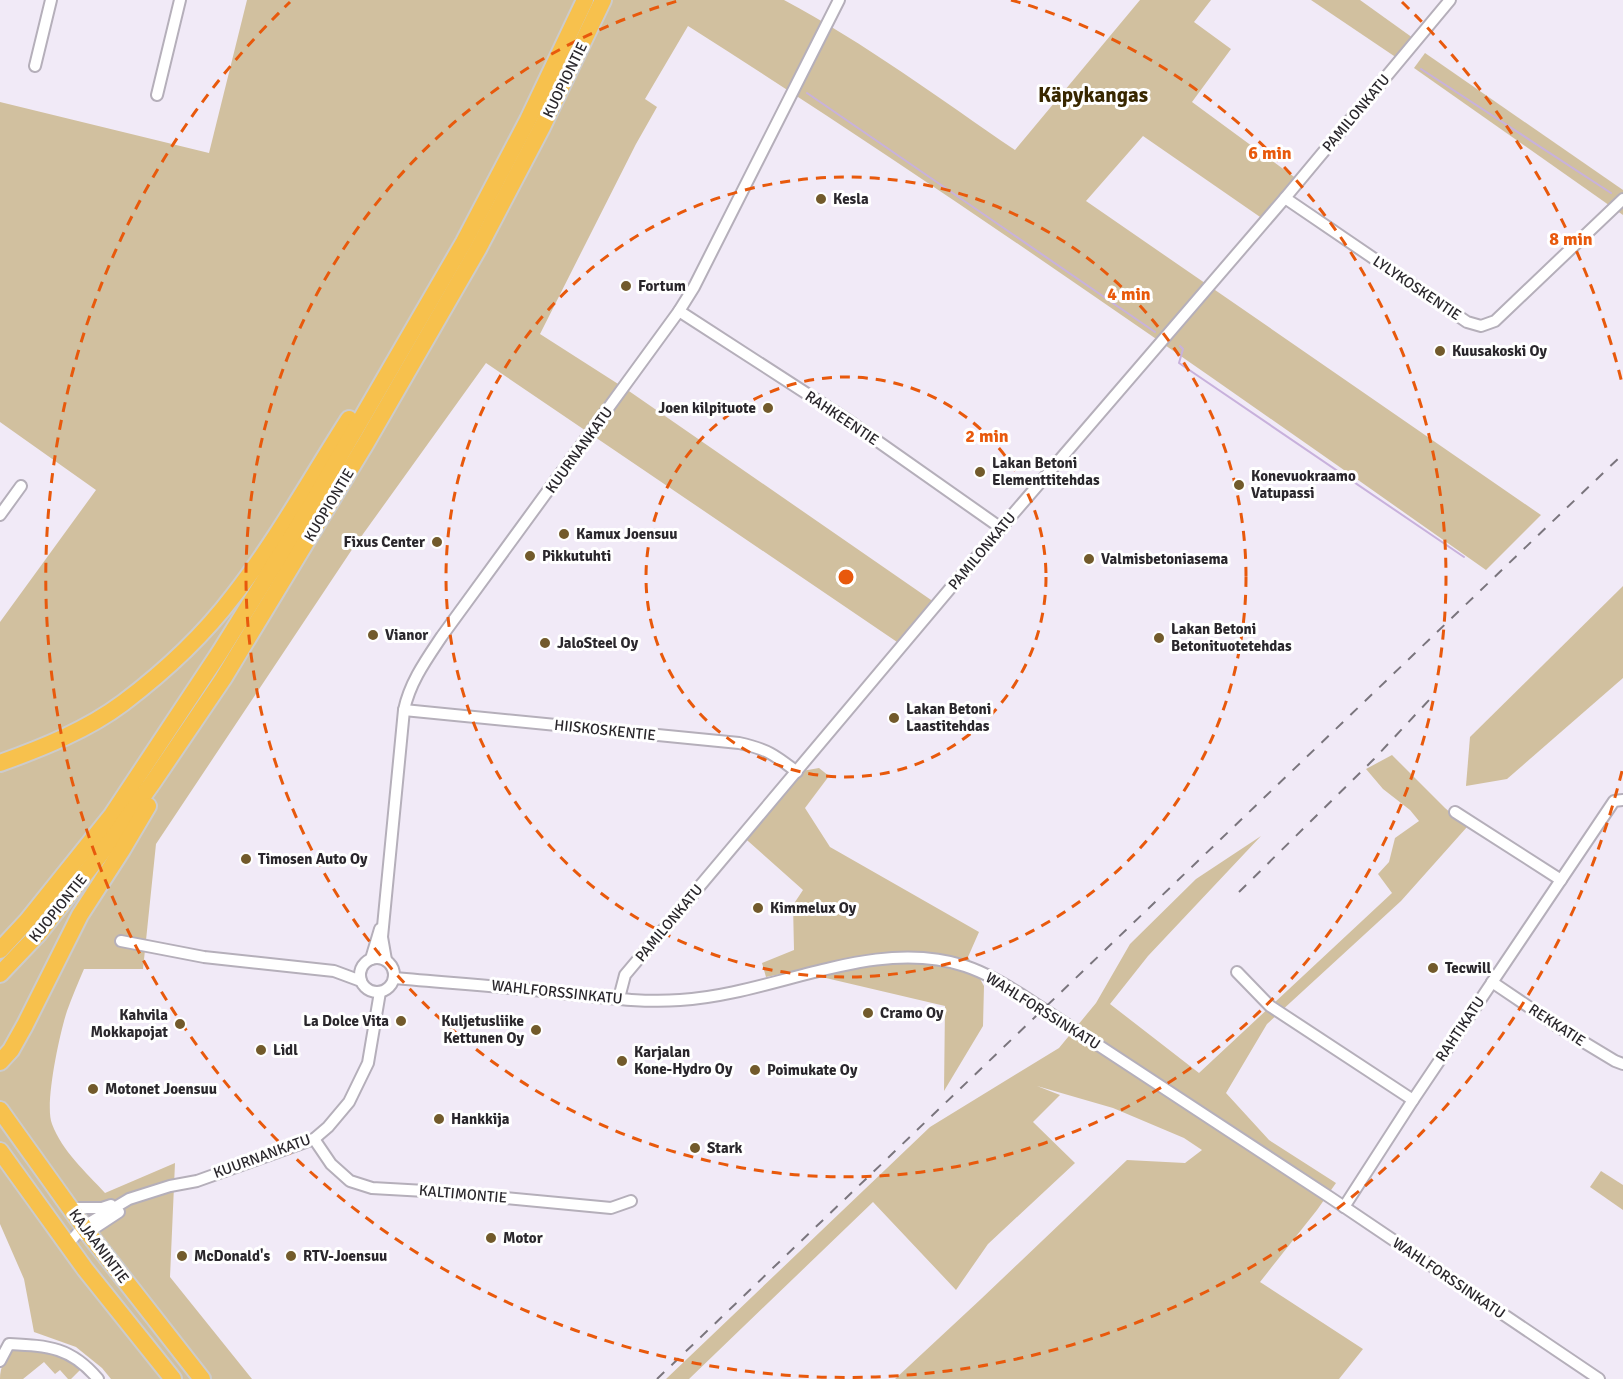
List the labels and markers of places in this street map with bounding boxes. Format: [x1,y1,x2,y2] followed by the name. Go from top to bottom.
[833,190,869,208] place label: Kesla
[814,192,828,206] marker: Kesla
[638,277,686,295] place label: Fortum
[619,279,633,293] marker: Fortum
[1452,342,1548,360] place label: Kuusakoski Oy
[1433,344,1447,358] marker: Kuusakoski Oy
[658,399,756,417] place label: Joen kilpituote
[761,401,775,415] marker: Joen kilpituote
[992,454,1100,489] place label: Lakan Betoni Elementtitehdas
[973,465,987,479] marker: Lakan Betoni Elementtitehdas
[1251,467,1356,502] place label: Konevuokraamo Vatupassi
[1232,478,1246,492] marker: Konevuokraamo Vatupassi
[576,525,678,543] place label: Kamux Joensuu
[557,527,571,541] marker: Kamux Joensuu
[344,533,425,551] place label: Fixus Center
[430,535,444,549] marker: Fixus Center
[542,547,611,565] place label: Pikkutuhti
[523,549,537,563] marker: Pikkutuhti
[1101,550,1229,568] place label: Valmisbetoniasema
[1082,552,1096,566] marker: Valmisbetoniasema
[836,567,856,587] centre of rings
[1171,620,1292,655] place label: Lakan Betoni Betonituotetehdas
[385,626,428,644] place label: Vianor
[366,628,380,642] marker: Vianor
[1152,631,1166,645] marker: Lakan Betoni Betonituotetehdas
[557,634,639,652] place label: JaloSteel Oy
[538,636,552,650] marker: JaloSteel Oy
[906,700,991,735] place label: Lakan Betoni Laastitehdas
[887,711,901,725] marker: Lakan Betoni Laastitehdas
[258,850,368,868] place label: Timosen Auto Oy
[239,852,253,866] marker: Timosen Auto Oy
[770,899,857,917] place label: Kimmelux Oy
[751,901,765,915] marker: Kimmelux Oy
[1445,959,1492,977] place label: Tecwill
[1426,961,1440,975] marker: Tecwill
[880,1004,944,1022] place label: Cramo Oy
[91,1006,168,1041] place label: Kahvila Mokkapojat
[861,1006,875,1020] marker: Cramo Oy
[303,1012,389,1030] place label: La Dolce Vita
[441,1012,525,1047] place label: Kuljetusliike Kettunen Oy
[394,1014,408,1028] marker: La Dolce Vita
[173,1017,187,1031] marker: Kahvila Mokkapojat
[529,1023,543,1037] marker: Kuljetusliike Kettunen Oy
[273,1041,298,1059] place label: Lidl
[254,1043,268,1057] marker: Lidl
[634,1043,733,1078] place label: Karjalan Kone-Hydro Oy
[615,1054,629,1068] marker: Karjalan Kone-Hydro Oy
[767,1061,858,1079] place label: Poimukate Oy
[748,1063,762,1077] marker: Poimukate Oy
[105,1080,217,1098] place label: Motonet Joensuu
[86,1082,100,1096] marker: Motonet Joensuu
[451,1110,510,1128] place label: Hankkija
[432,1112,446,1126] marker: Hankkija
[707,1139,743,1157] place label: Stark
[688,1141,702,1155] marker: Stark
[503,1229,543,1247] place label: Motor
[484,1231,498,1245] marker: Motor
[194,1247,271,1265] place label: McDonald's
[303,1247,387,1265] place label: RTV-Joensuu
[175,1249,189,1263] marker: McDonald's
[284,1249,298,1263] marker: RTV-Joensuu

